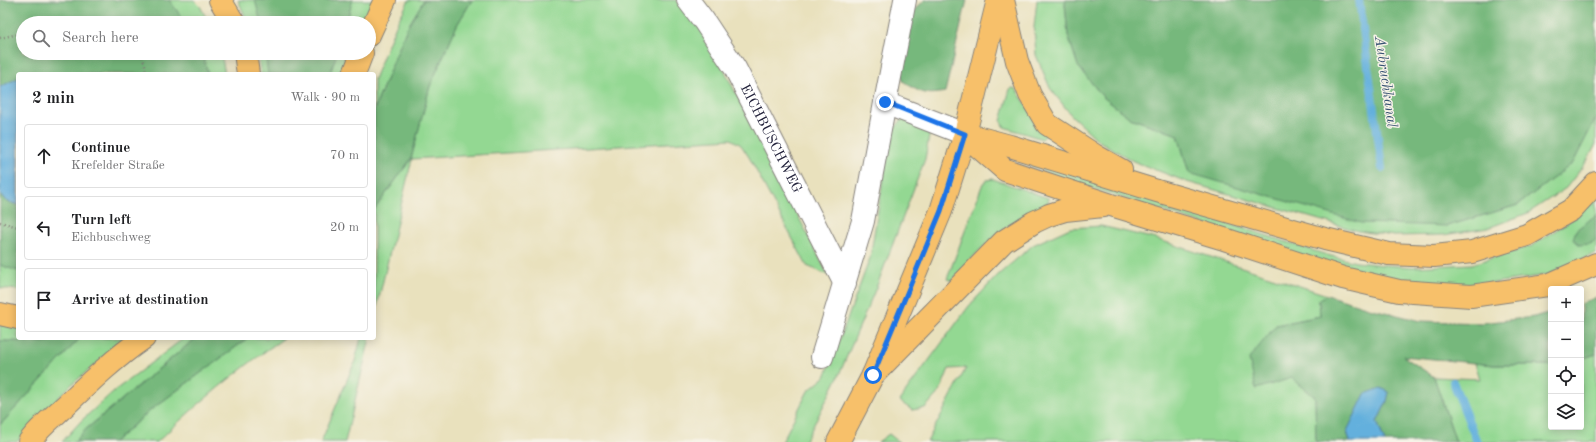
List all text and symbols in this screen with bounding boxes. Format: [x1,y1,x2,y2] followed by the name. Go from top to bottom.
[16,16,376,60] search box
[30,27,52,49] icon: search
[62,31,139,46] text: Search here
[1371,34,1399,129] water label: Aubruchkanal
[738,82,804,195] street label: EICHBUSCHWEG
[32,90,75,107] text: 2 min
[291,91,360,104] text: Walk · 90 m
[876,93,894,111] route end
[71,141,130,156] text: Continue
[33,145,55,167] icon: ahead
[330,149,359,162] text: 70 m
[71,159,165,172] text: Krefelder Straße
[71,213,131,228] text: Turn left
[33,217,55,239] icon: left
[330,221,359,234] text: 20 m
[71,231,151,244] text: Eichbuschweg
[1548,286,1584,430] map controls
[1548,286,1584,322] button: +
[33,289,55,311] icon: arrive
[71,293,209,308] text: Arrive at destination
[1548,322,1584,358] button: −
[1548,358,1584,394] button: locate
[864,366,882,384] route start
[1548,394,1584,430] button: layers

